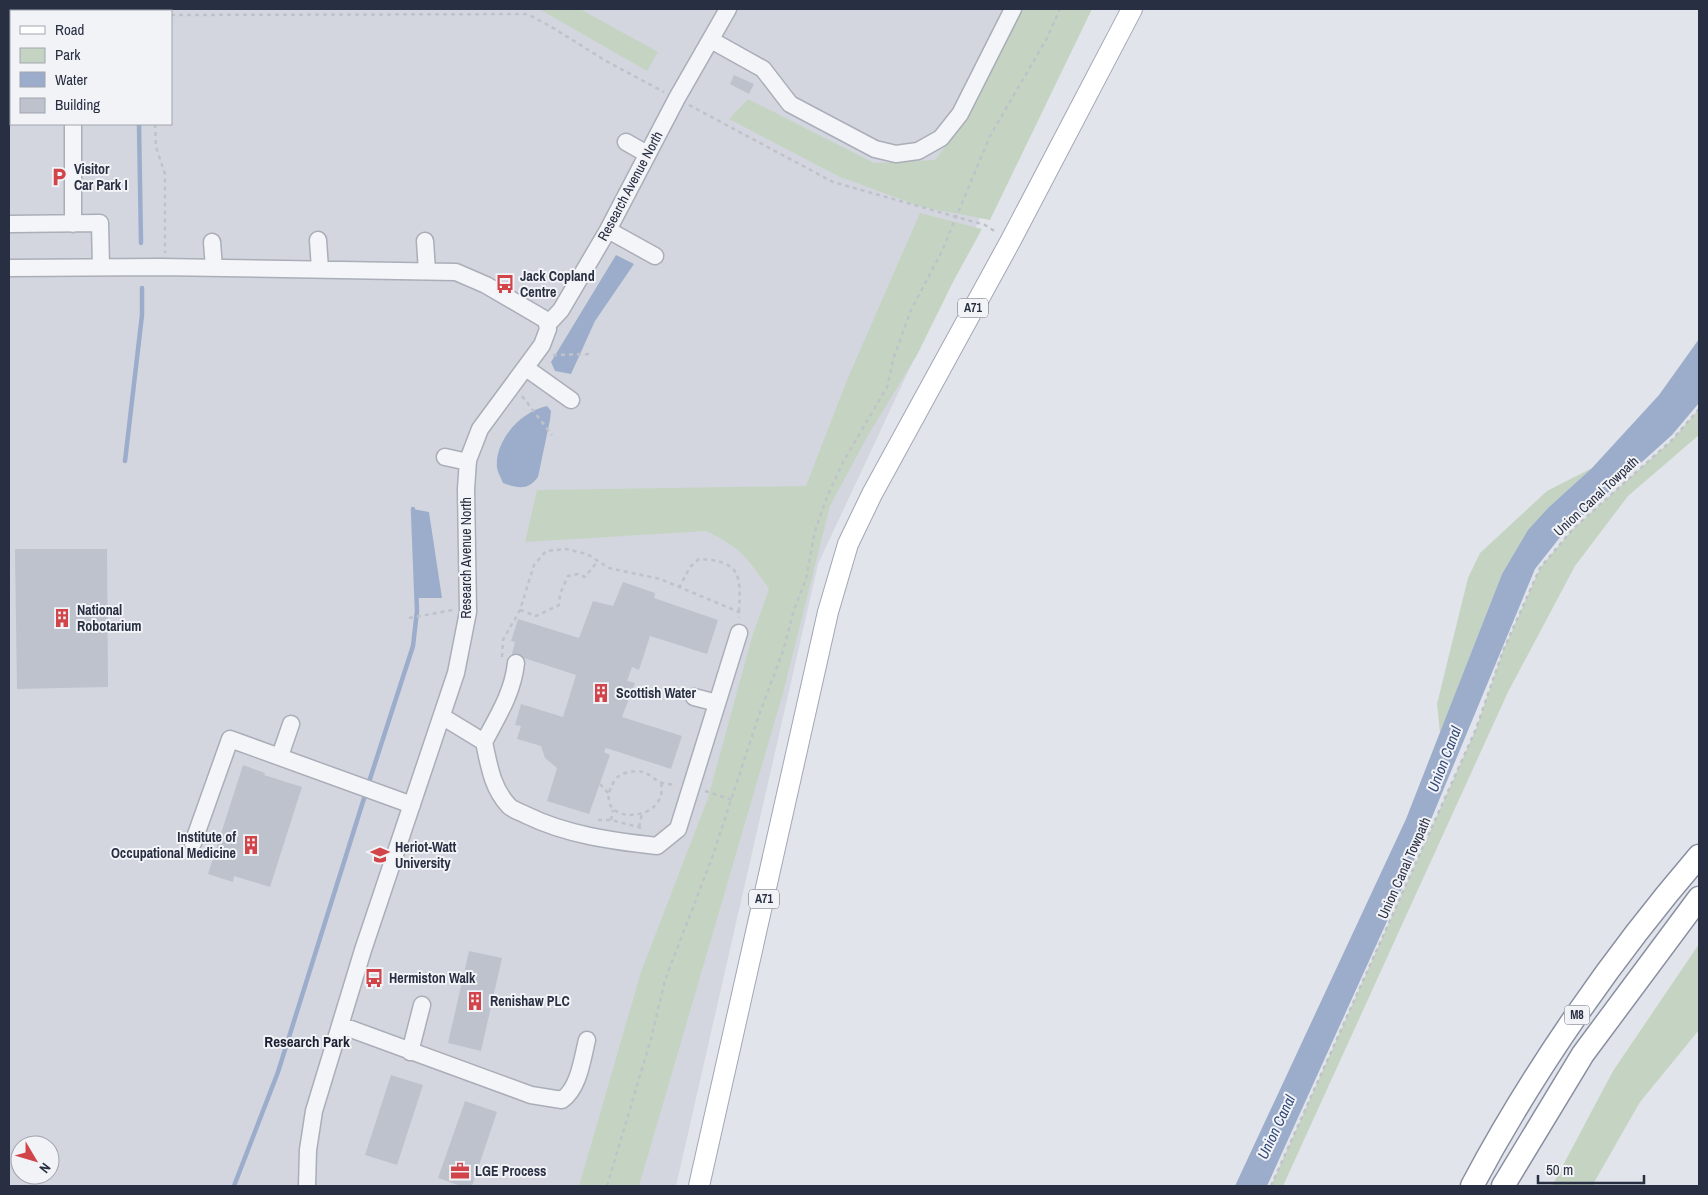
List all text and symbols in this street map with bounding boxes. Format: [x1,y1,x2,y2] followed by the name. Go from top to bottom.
[10,10,172,125] legend
[55,19,84,40] text: Road
[55,44,81,65] text: Park
[55,69,87,90] text: Water
[55,94,100,115] text: Building
[593,128,667,244] street label: Research Avenue North
[74,160,128,194] place label: Visitor Car Park I
[48,166,70,188] parking icon: Visitor Car Park I
[520,267,595,301] place label: Jack Copland Centre
[494,273,516,295] bus stop icon: Jack Copland Centre
[958,298,988,318] road number: A71
[1550,452,1642,540] street label: Union Canal Towpath
[457,497,475,619] street label: Research Avenue North
[77,601,141,635] place label: National Robotarium
[51,607,73,629] building icon: National Robotarium
[590,682,612,704] building icon: Scottish Water
[616,684,696,702] place label: Scottish Water
[1422,723,1466,795] water label: Union Canal
[1373,814,1435,922] street label: Union Canal Towpath
[111,828,236,862] place label: Institute of Occupational Medicine
[240,834,262,856] building icon: Institute of Occupational Medicine
[395,838,457,872] place label: Heriot-Watt University
[369,844,391,866] school or university icon: Heriot-Watt University
[749,890,779,909] road number: A71
[363,967,385,989] bus stop icon: Hermiston Walk
[389,969,476,987] place label: Hermiston Walk
[464,990,486,1012] building icon: Renishaw PLC
[490,992,570,1010] place label: Renishaw PLC
[1564,1006,1590,1024] road number: M8
[264,1031,350,1052] district label: Research Park
[1252,1091,1300,1162] water label: Union Canal
[10,1135,60,1185] north arrow
[1538,1152,1644,1184] scale bar
[36,1159,55,1177] text: N
[1546,1159,1573,1180] text: 50 m
[449,1160,471,1182] office icon: LGE Process
[475,1162,546,1180] place label: LGE Process

